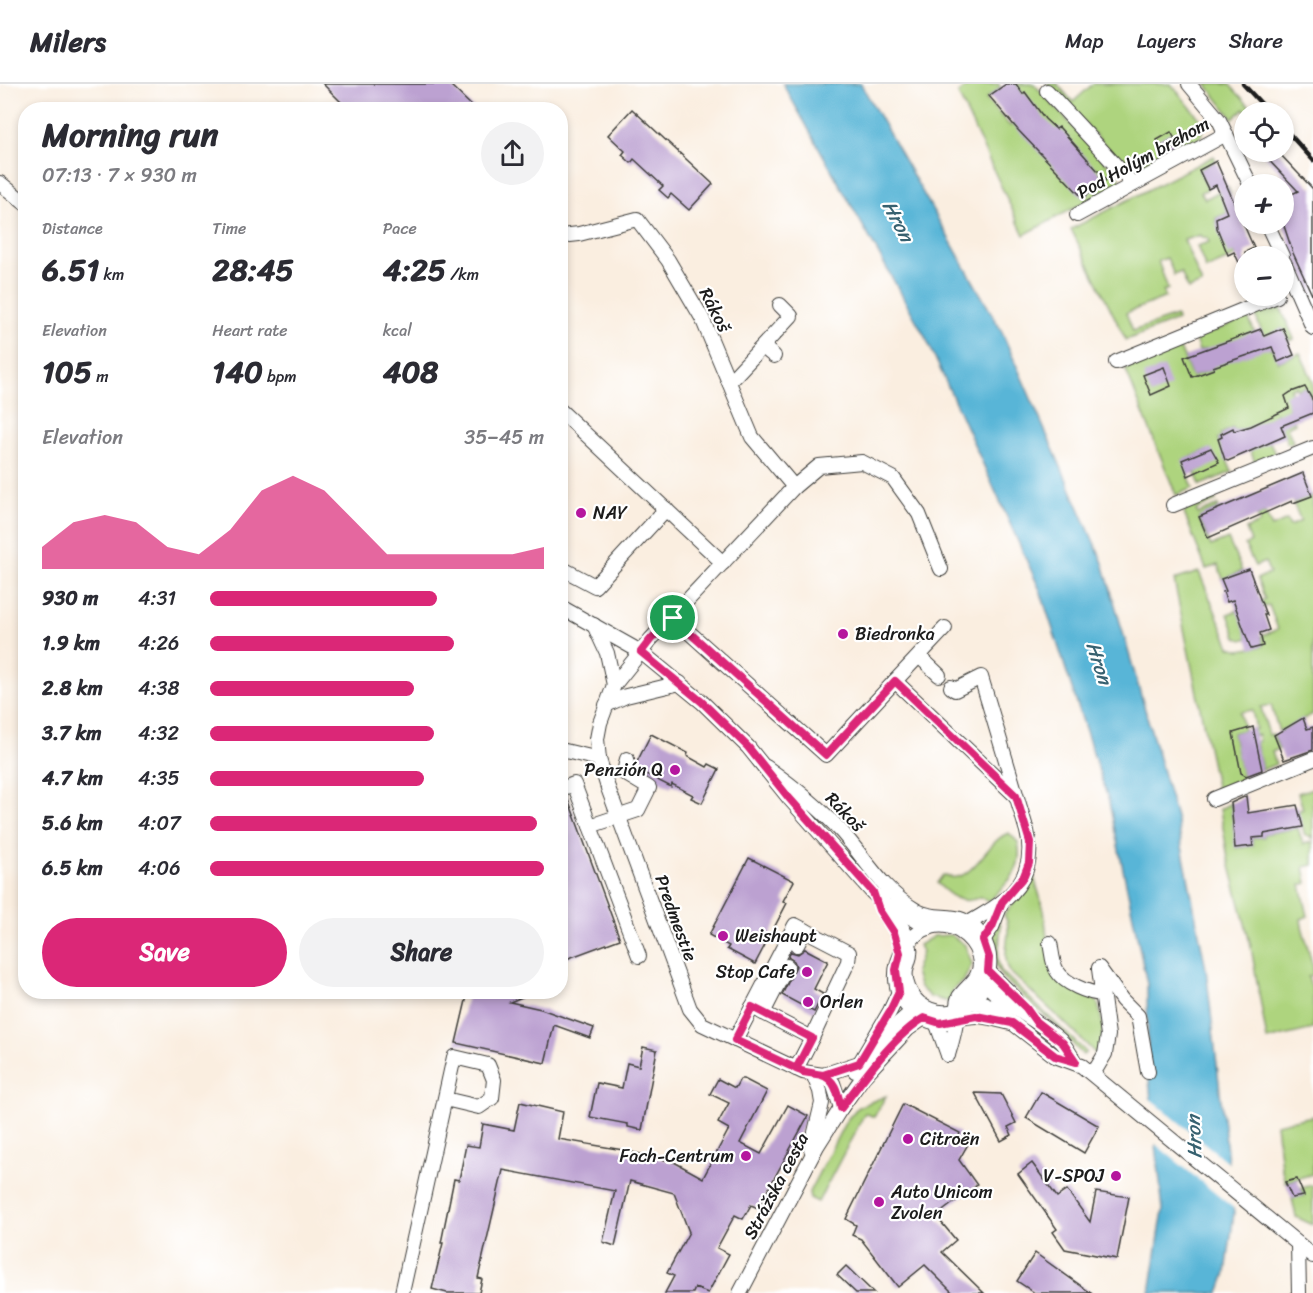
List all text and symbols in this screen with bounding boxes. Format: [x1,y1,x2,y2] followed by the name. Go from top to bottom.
[30,17,106,66] text: Milers
[1065,22,1104,60] text: Map
[1137,22,1196,60] text: Layers
[1229,22,1283,60] text: Share
[1234,102,1294,306] map controls
[1234,102,1294,162] button: locate
[42,106,218,164] text: Morning run
[1071,108,1216,208] street label: Pod Holým brehom
[481,122,544,185] button: share
[42,158,197,193] text: 07:13 · 7 × 930 m
[1234,174,1294,234] button: +
[872,194,925,250] water label: Hron
[42,214,103,243] text: Distance
[212,214,246,243] text: Time
[383,214,417,243] text: Pace
[42,243,99,297] text: 6.51
[212,243,294,297] text: 28:45
[383,243,446,297] text: 4:25
[1234,246,1294,306] button: −
[99,260,124,289] text: km
[446,260,479,289] text: /km
[690,282,741,340] street label: Rákoš
[42,316,107,345] text: Elevation
[212,316,287,345] text: Heart rate
[383,316,412,345] text: kcal
[42,345,92,399] text: 105
[212,345,263,399] text: 140
[383,345,438,399] text: 408
[92,362,109,391] text: m
[263,362,297,391] text: bpm
[42,420,123,455] text: Elevation
[464,420,544,455] text: 35–45 m
[593,497,628,529] place label: NAY
[574,506,588,520] marker: NAY
[42,581,98,616] text: 930 m
[138,581,176,616] text: 4:31
[647,592,698,643] pin
[656,601,689,634] icon: arrive
[855,618,935,650] place label: Biedronka
[42,626,100,661] text: 1.9 km
[138,626,179,661] text: 4:26
[836,627,850,641] marker: Biedronka
[1076,637,1123,691] water label: Hron
[42,671,103,706] text: 2.8 km
[138,671,180,706] text: 4:38
[42,716,102,751] text: 3.7 km
[138,716,179,751] text: 4:32
[584,754,663,786] place label: Penzión Q
[42,761,103,796] text: 4.7 km
[138,761,180,796] text: 4:35
[668,763,682,777] marker: Penzión Q
[817,784,874,841] street label: Rákoš
[42,806,103,841] text: 5.6 km
[138,806,181,841] text: 4:07
[42,851,103,886] text: 6.5 km
[138,851,181,886] text: 4:06
[645,870,707,966] street label: Predmestie
[42,918,287,987] button: Save
[299,918,544,987] button: Share
[735,920,817,952] place label: Weishaupt
[716,929,730,943] marker: Weishaupt
[716,956,795,988] place label: Stop Cafe
[800,965,814,979] marker: Stop Cafe
[820,986,863,1018] place label: Orlen
[801,995,815,1009] marker: Orlen
[1175,1112,1213,1160] water label: Hron
[920,1123,980,1155] place label: Citroën
[734,1127,818,1245] street label: Strážska cesta
[901,1132,915,1146] marker: Citroën
[619,1140,734,1172] place label: Fach-Centrum
[739,1149,753,1163] marker: Fach-Centrum
[1043,1160,1105,1192] place label: V-SPOJ
[1109,1169,1123,1183] marker: V-SPOJ
[890,1176,993,1229] place label: Auto Unicom Zvolen
[872,1195,886,1209] marker: Auto Unicom Zvolen

